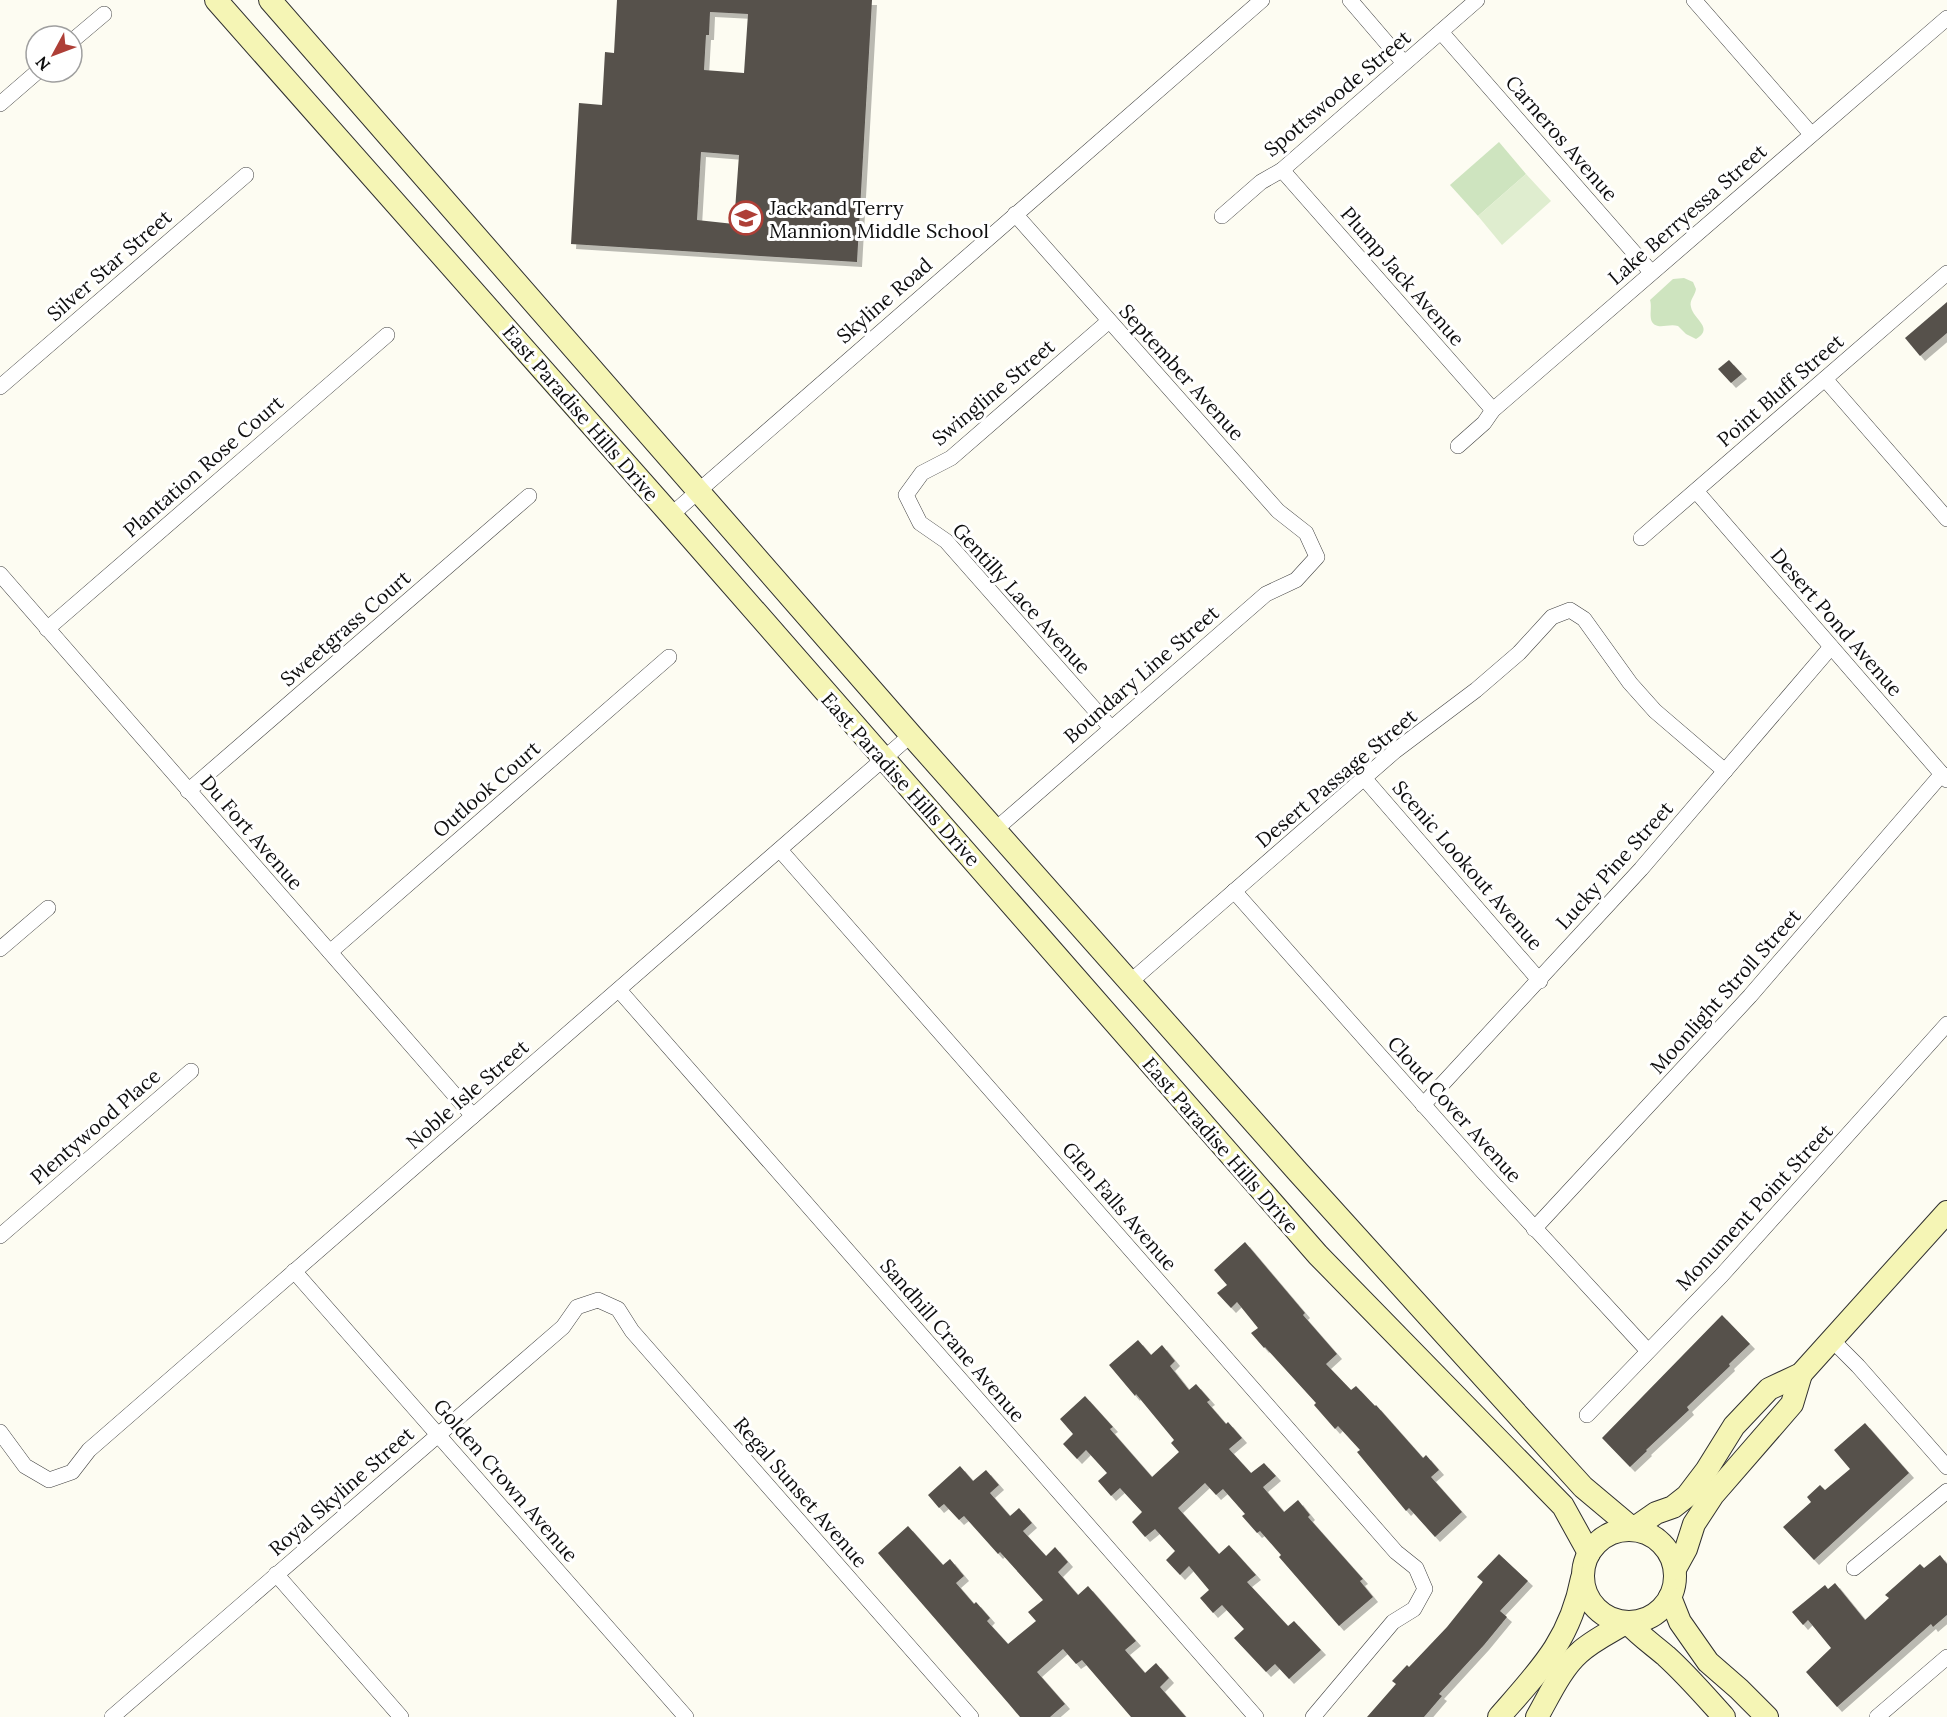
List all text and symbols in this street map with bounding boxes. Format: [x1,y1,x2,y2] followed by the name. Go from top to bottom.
[24,24,84,84] north arrow
[1259,24,1416,162] street label: Spottswoode Street
[31,53,54,75] text: N
[1501,70,1624,206] street label: Carneros Avenue
[1603,138,1772,290] street label: Lake Berryessa Street
[768,195,989,243] place label: Jack and Terry Mannion Middle School
[728,200,764,236] school or university icon: Jack and Terry Mannion Middle School
[1336,201,1470,351] street label: Plump Jack Avenue
[42,204,177,326] street label: Silver Star Street
[831,252,937,348] street label: Skyline Road
[1114,299,1250,445] street label: September Avenue
[498,320,665,506] street label: East Paradise Hills Drive
[1712,328,1849,452] street label: Point Bluff Street
[927,333,1060,451] street label: Swingline Street
[118,390,288,542] street label: Plantation Rose Court
[948,517,1097,679] street label: Gentilly Lace Avenue
[1766,543,1908,701] street label: Desert Pond Avenue
[275,565,415,691] street label: Sweetgrass Court
[1058,600,1224,748] street label: Boundary Line Street
[816,687,986,871] street label: East Paradise Hills Drive
[1250,703,1422,853] street label: Desert Passage Street
[427,735,545,843] street label: Outlook Court
[195,769,309,895] street label: Du Fort Avenue
[1388,775,1549,955] street label: Scenic Lookout Avenue
[1550,796,1678,934] street label: Lucky Pine Street
[1644,903,1806,1079] street label: Moonlight Stroll Street
[1383,1031,1527,1188] street label: Cloud Cover Avenue
[401,1034,533,1154] street label: Noble Isle Street
[1138,1052,1305,1238] street label: East Paradise Hills Drive
[25,1063,165,1189] street label: Plentywood Place
[1670,1118,1838,1295] street label: Monument Point Street
[1057,1136,1183,1276] street label: Glen Falls Avenue
[875,1253,1031,1427] street label: Sandhill Crane Avenue
[428,1393,584,1567] street label: Golden Crown Avenue
[729,1412,873,1573] street label: Regal Sunset Avenue
[263,1421,419,1561] street label: Royal Skyline Street

